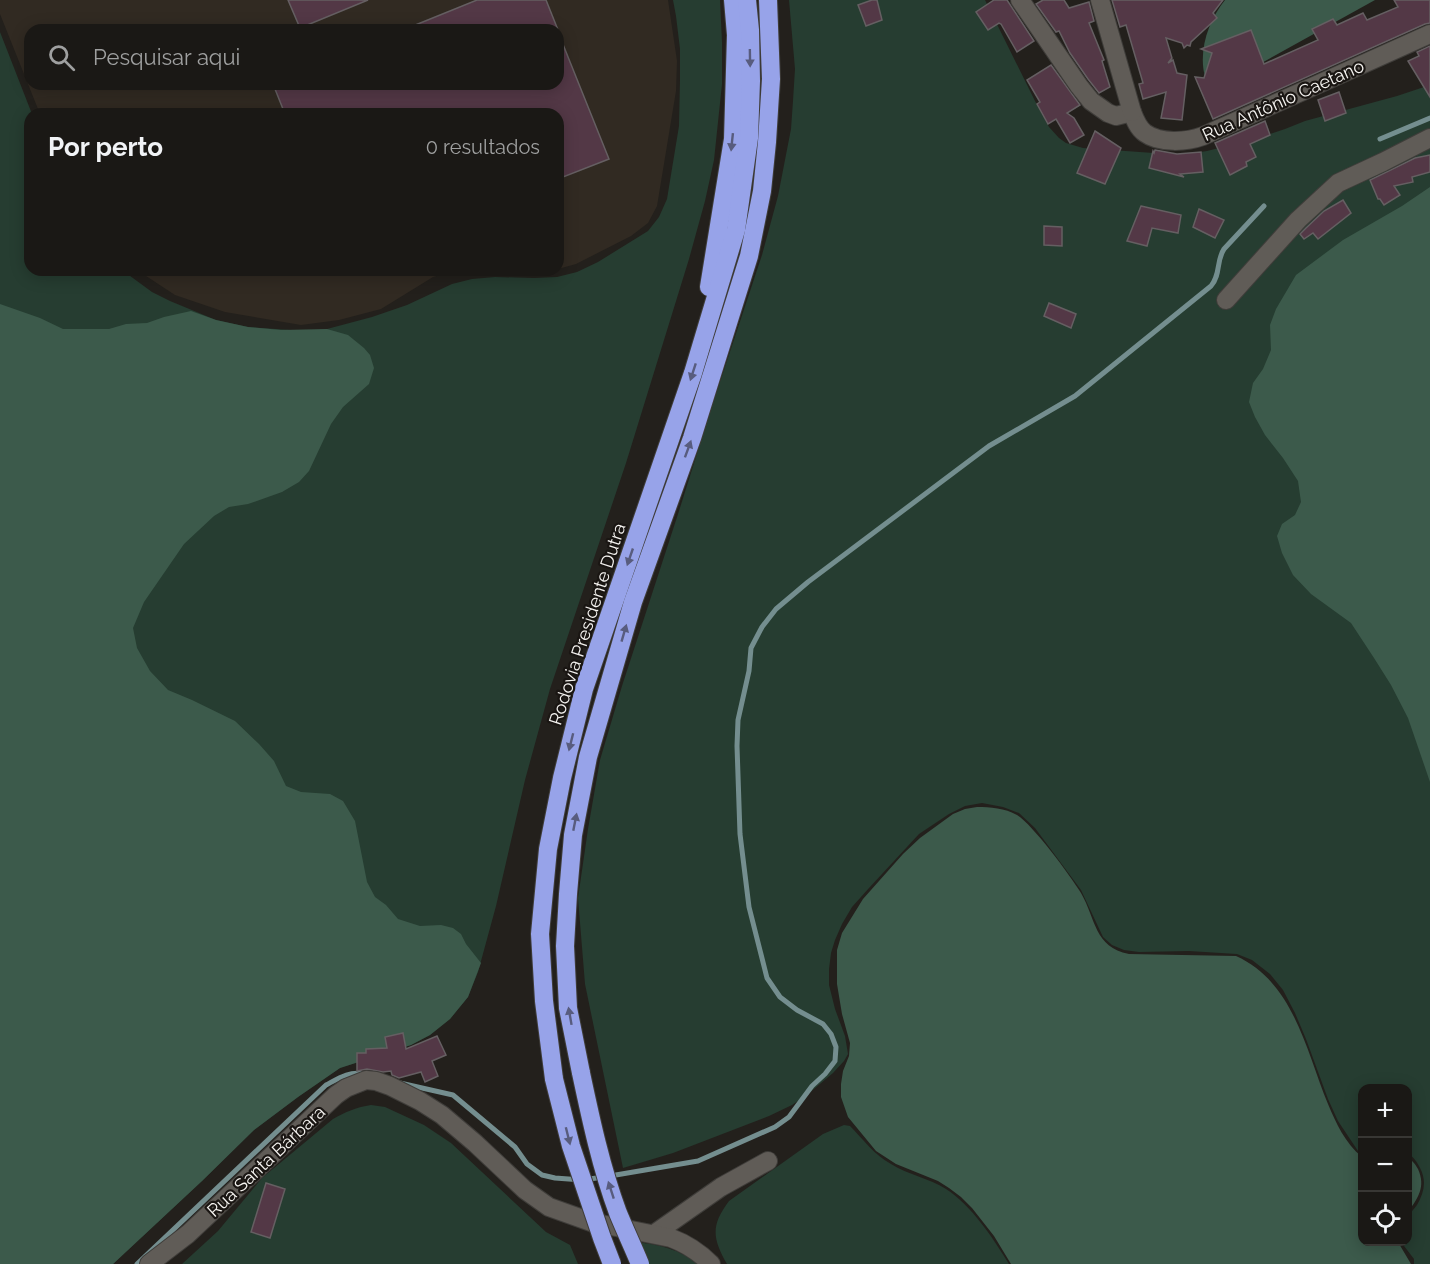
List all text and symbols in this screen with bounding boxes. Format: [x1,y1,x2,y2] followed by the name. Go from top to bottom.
[24,24,564,90] search box
[45,41,78,74] icon: search
[93,44,240,70] text: Pesquisar aqui
[746,49,755,68] one-way arrow
[1199,55,1367,145] street label: Rua Antônio Caetano
[48,132,163,162] text: Por perto
[727,133,737,152] one-way arrow
[426,135,540,159] text: 0 resultados
[688,363,697,381] one-way arrow
[684,440,693,458] one-way arrow
[544,520,630,728] street label: Rodovia Presidente Dutra
[624,548,634,566] one-way arrow
[619,624,629,642] one-way arrow
[565,733,575,751] one-way arrow
[571,812,580,831] one-way arrow
[565,1006,574,1025] one-way arrow
[1358,1084,1412,1246] map controls
[1358,1084,1412,1138] button: +
[203,1101,329,1221] street label: Rua Santa Bárbara
[564,1127,574,1145] one-way arrow
[1358,1138,1412,1192] button: −
[606,1181,615,1199] one-way arrow
[1358,1192,1412,1246] button: locate

